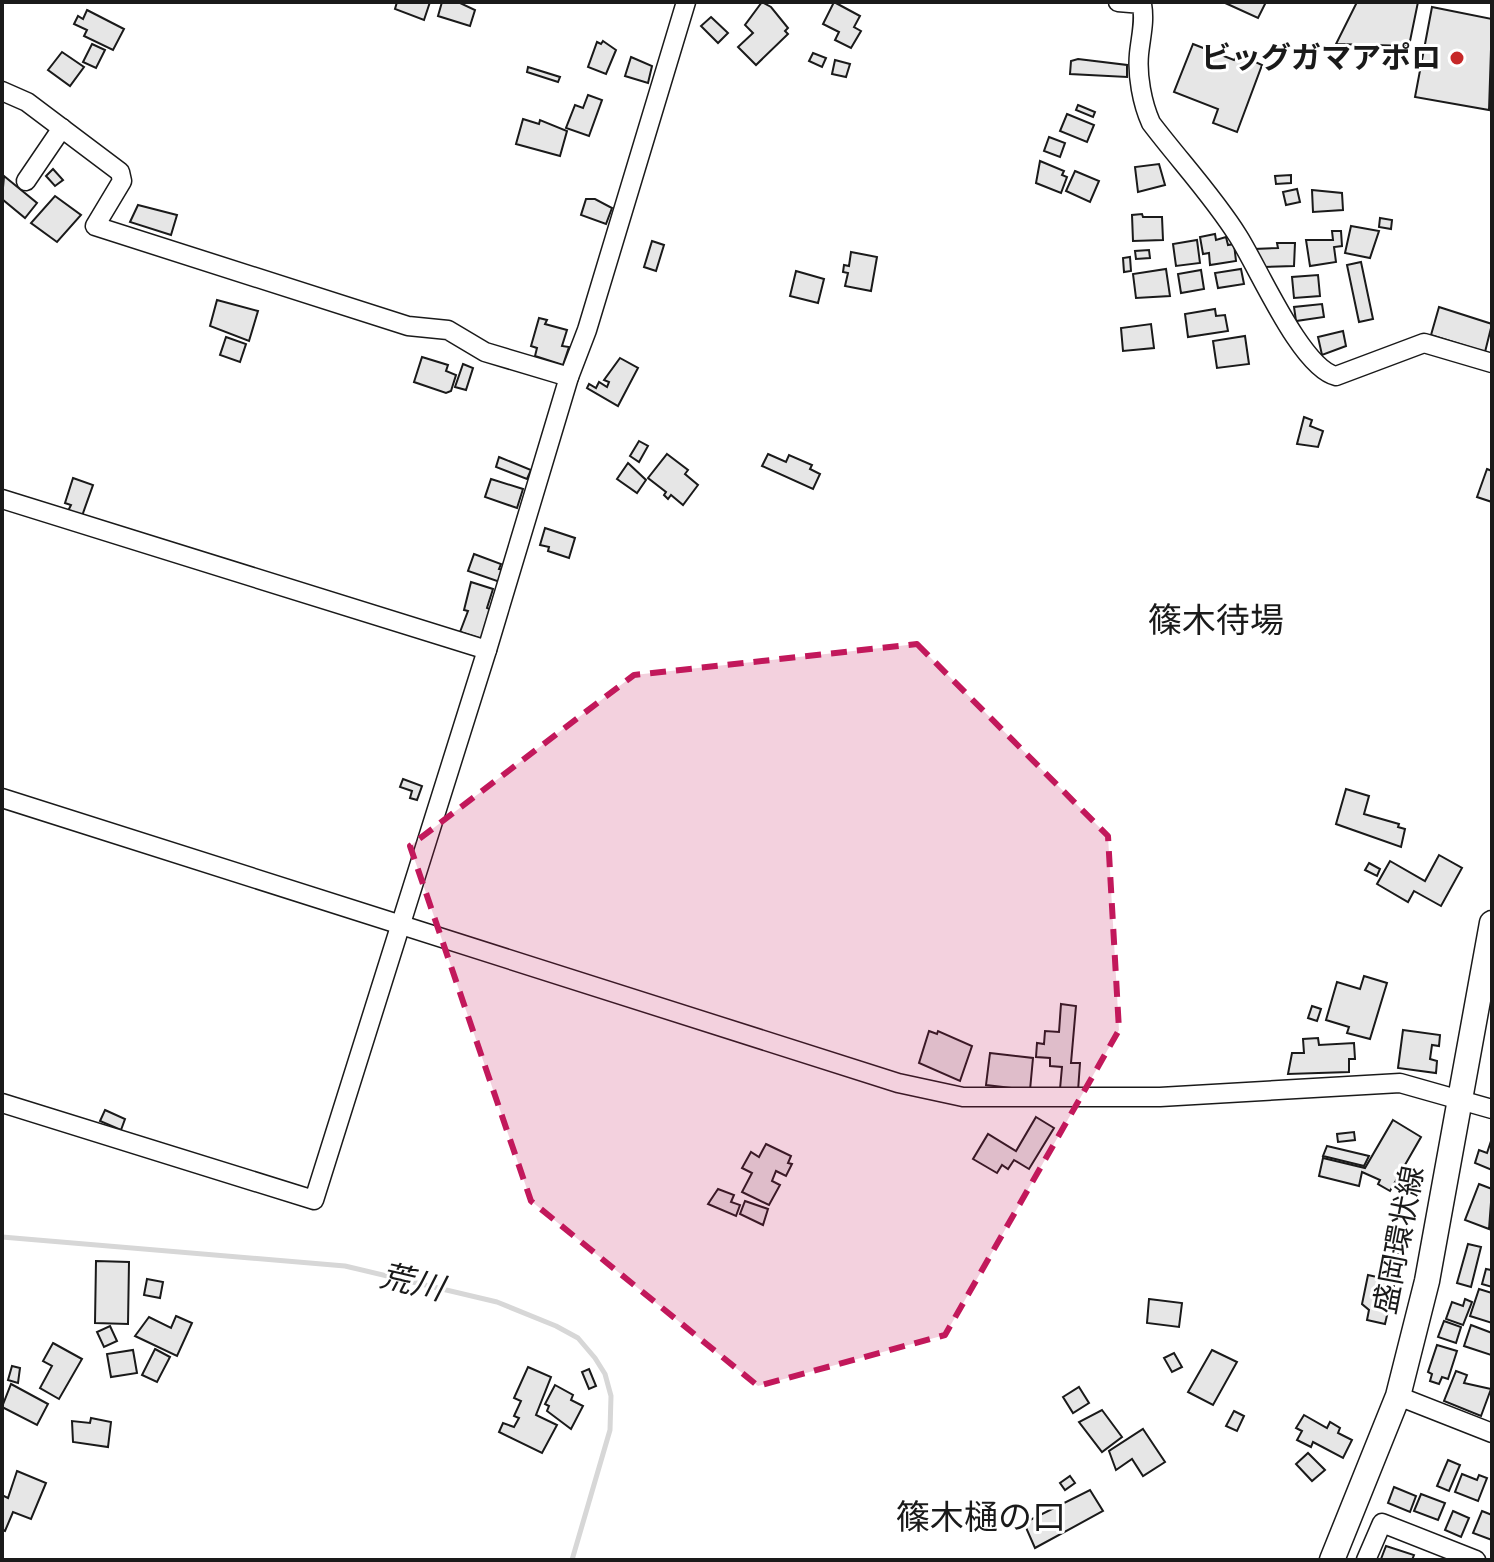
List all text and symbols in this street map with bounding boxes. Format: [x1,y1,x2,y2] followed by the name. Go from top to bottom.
[1201,38,1441,74] place label: ビッグガマアポロ
[1448,49,1466,67] marker: ビッグガマアポロ
[1148,598,1284,639] district label: 篠木待場
[1365,1163,1429,1317] street label: 盛岡環状線
[377,1254,451,1306] water label: 荒川
[896,1495,1066,1536] district label: 篠木樋の口

